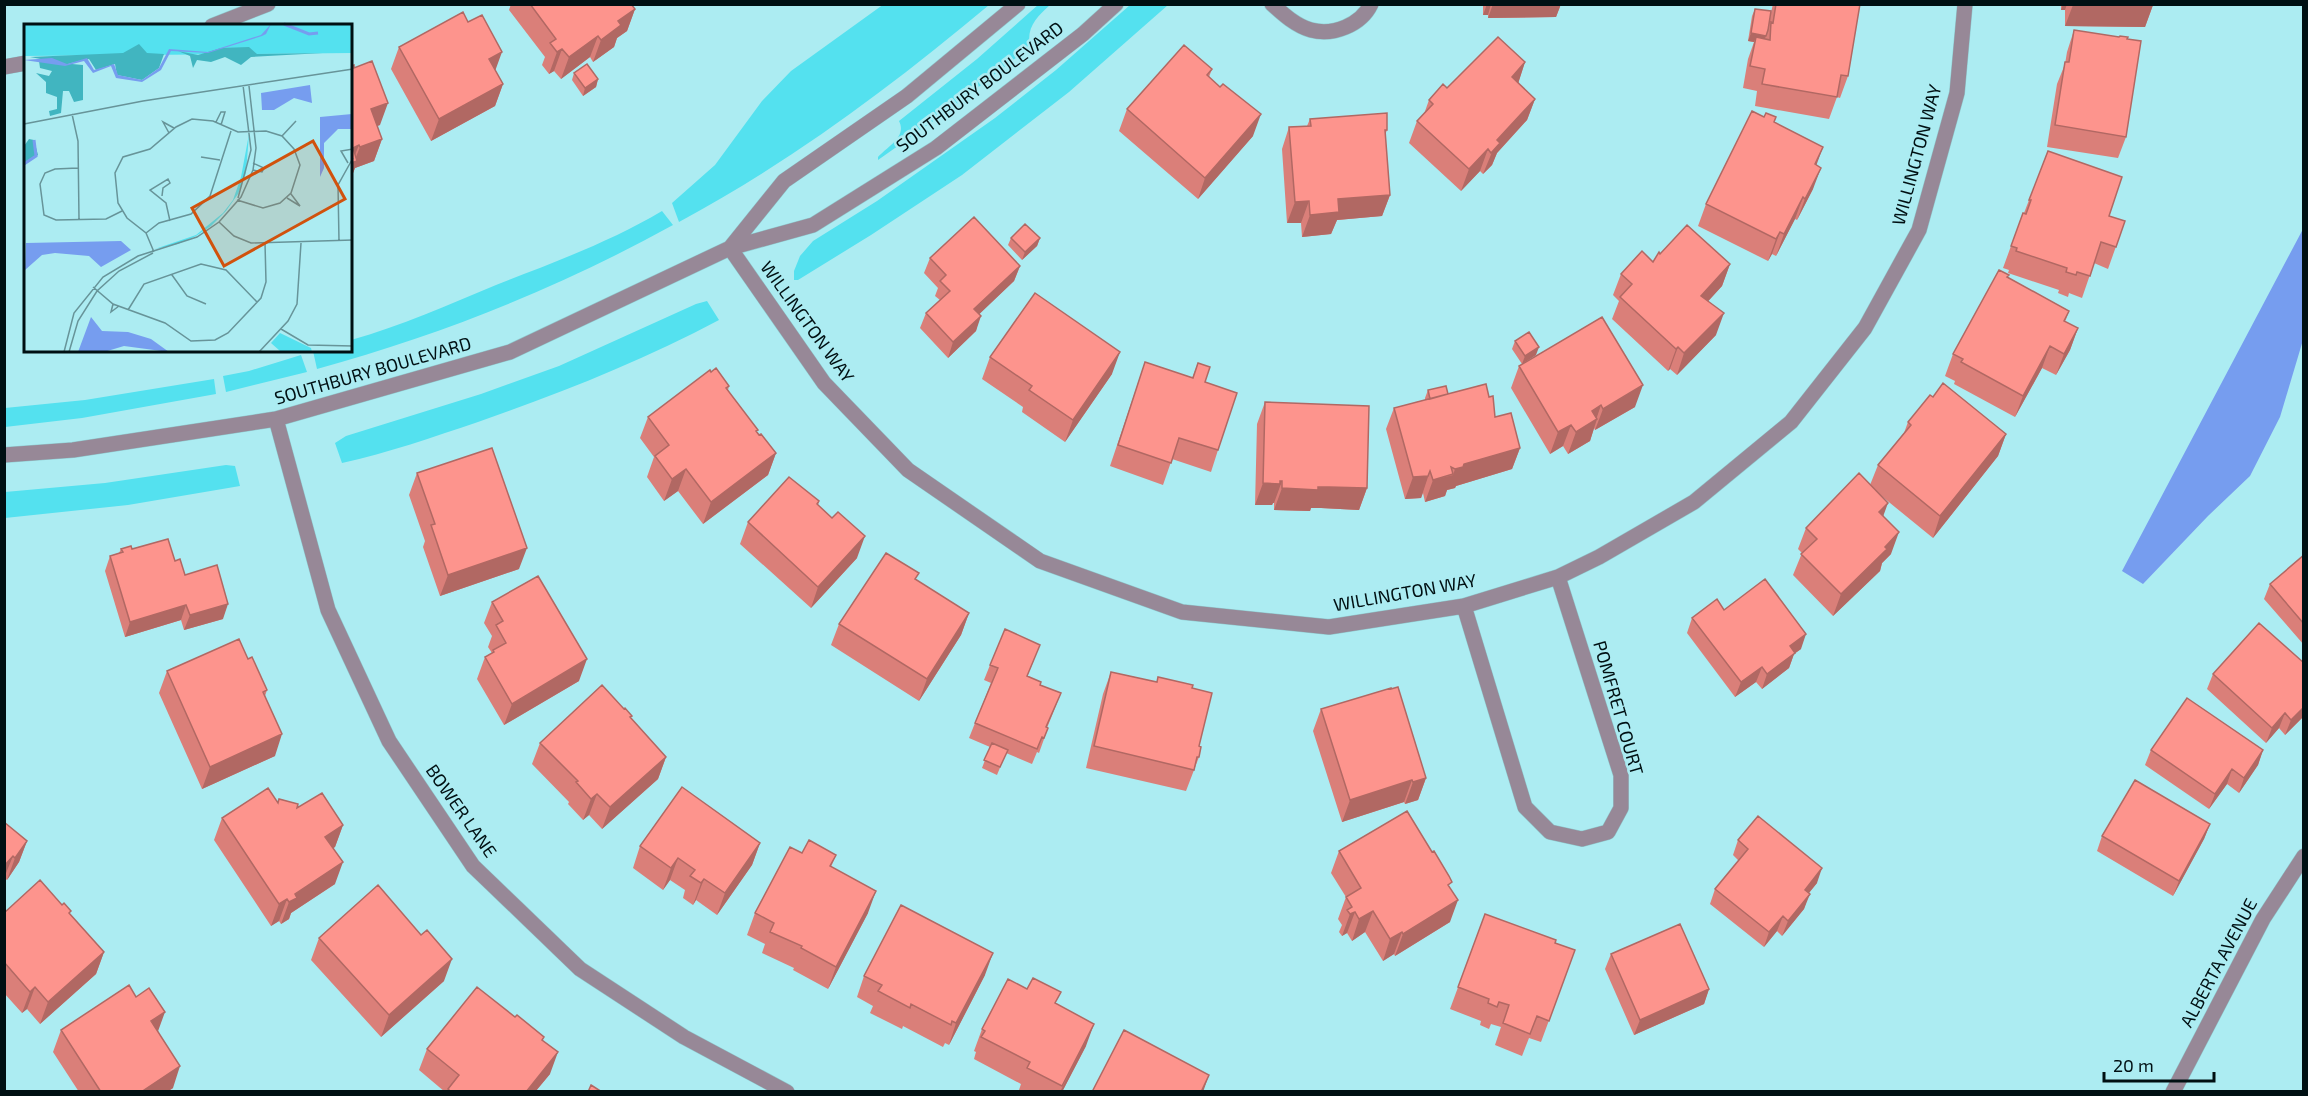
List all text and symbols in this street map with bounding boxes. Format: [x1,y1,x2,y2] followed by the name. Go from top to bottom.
[891,16,1067,156] street label: SOUTHBURY BOULEVARD
[24,24,352,352] inset map
[1887,81,1946,228] street label: WILLINGTON WAY
[756,256,860,387] street label: WILLINGTON WAY
[272,331,474,409] street label: SOUTHBURY BOULEVARD
[1332,568,1479,615] street label: WILLINGTON WAY
[1589,638,1649,778] street label: POMFRET COURT
[422,760,502,861] street label: BOWER LANE
[2175,894,2261,1031] street label: ALBERTA AVENUE
[2104,1045,2214,1083] scale bar
[2113,1054,2154,1076] text: 20 m

